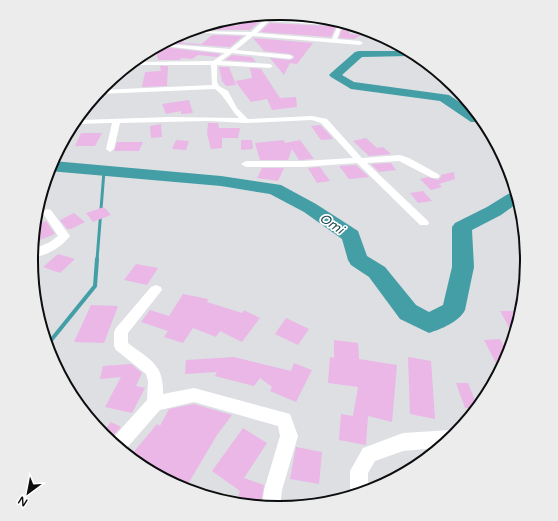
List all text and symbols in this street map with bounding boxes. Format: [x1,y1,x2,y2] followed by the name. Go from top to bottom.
[316,210,348,239] water label: Omi
[8,473,48,513] north arrow
[16,493,30,509] text: N

